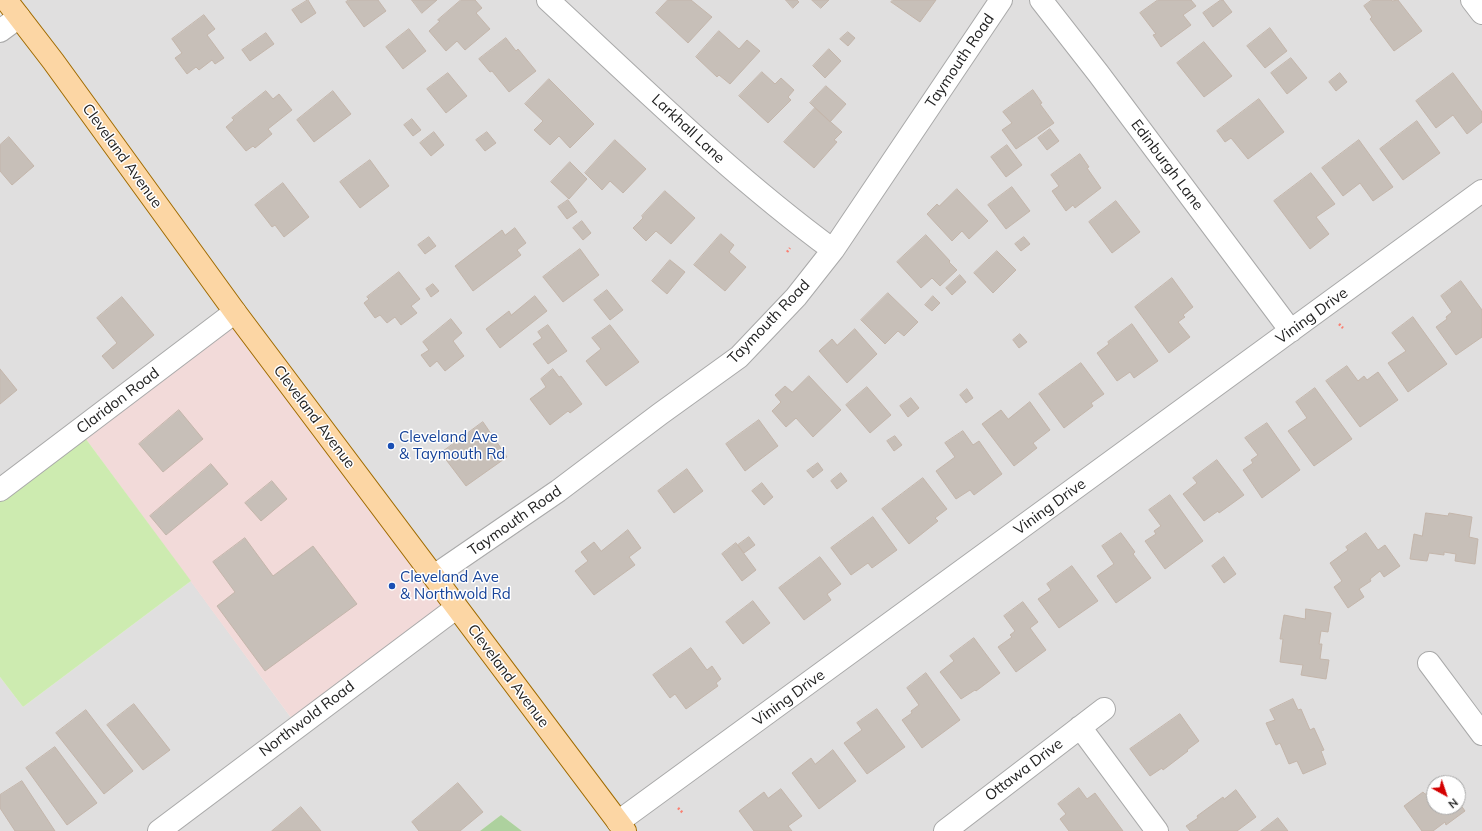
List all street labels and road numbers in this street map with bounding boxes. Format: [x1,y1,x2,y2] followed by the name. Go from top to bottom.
[922,10,998,112] street label: Taymouth Road
[648,91,728,167] street label: Larkhall Lane
[78,100,166,212] street label: Cleveland Avenue
[1127,116,1207,214] street label: Edinburgh Lane
[724,276,814,368] street label: Taymouth Road
[1273,284,1351,348] street label: Vining Drive
[269,362,359,472] street label: Cleveland Avenue
[73,364,163,438] street label: Claridon Road
[1011,475,1089,539] street label: Vining Drive
[465,482,565,560] street label: Taymouth Road
[463,621,553,731] street label: Cleveland Avenue
[750,666,828,730] street label: Vining Drive
[256,677,358,761] street label: Northwold Road
[982,735,1066,805] street label: Ottawa Drive

